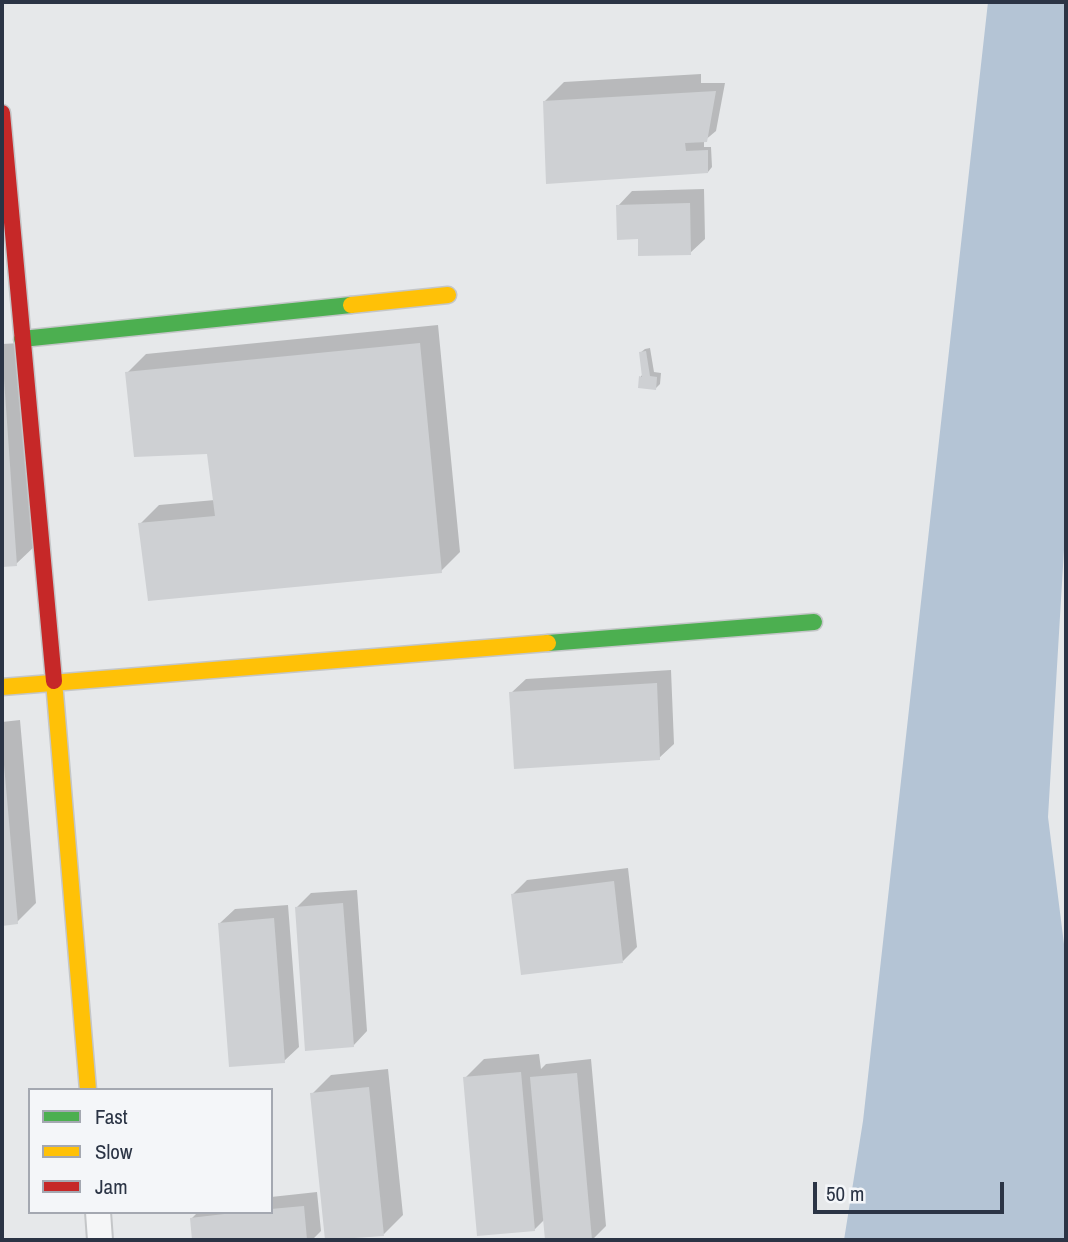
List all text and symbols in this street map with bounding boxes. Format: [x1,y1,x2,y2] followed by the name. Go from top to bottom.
[28,1088,273,1214] legend
[95,1102,128,1131] text: Fast
[95,1137,132,1166] text: Slow
[816,1168,1007,1212] scale bar
[95,1172,128,1201] text: Jam
[826,1179,864,1208] text: 50 m

